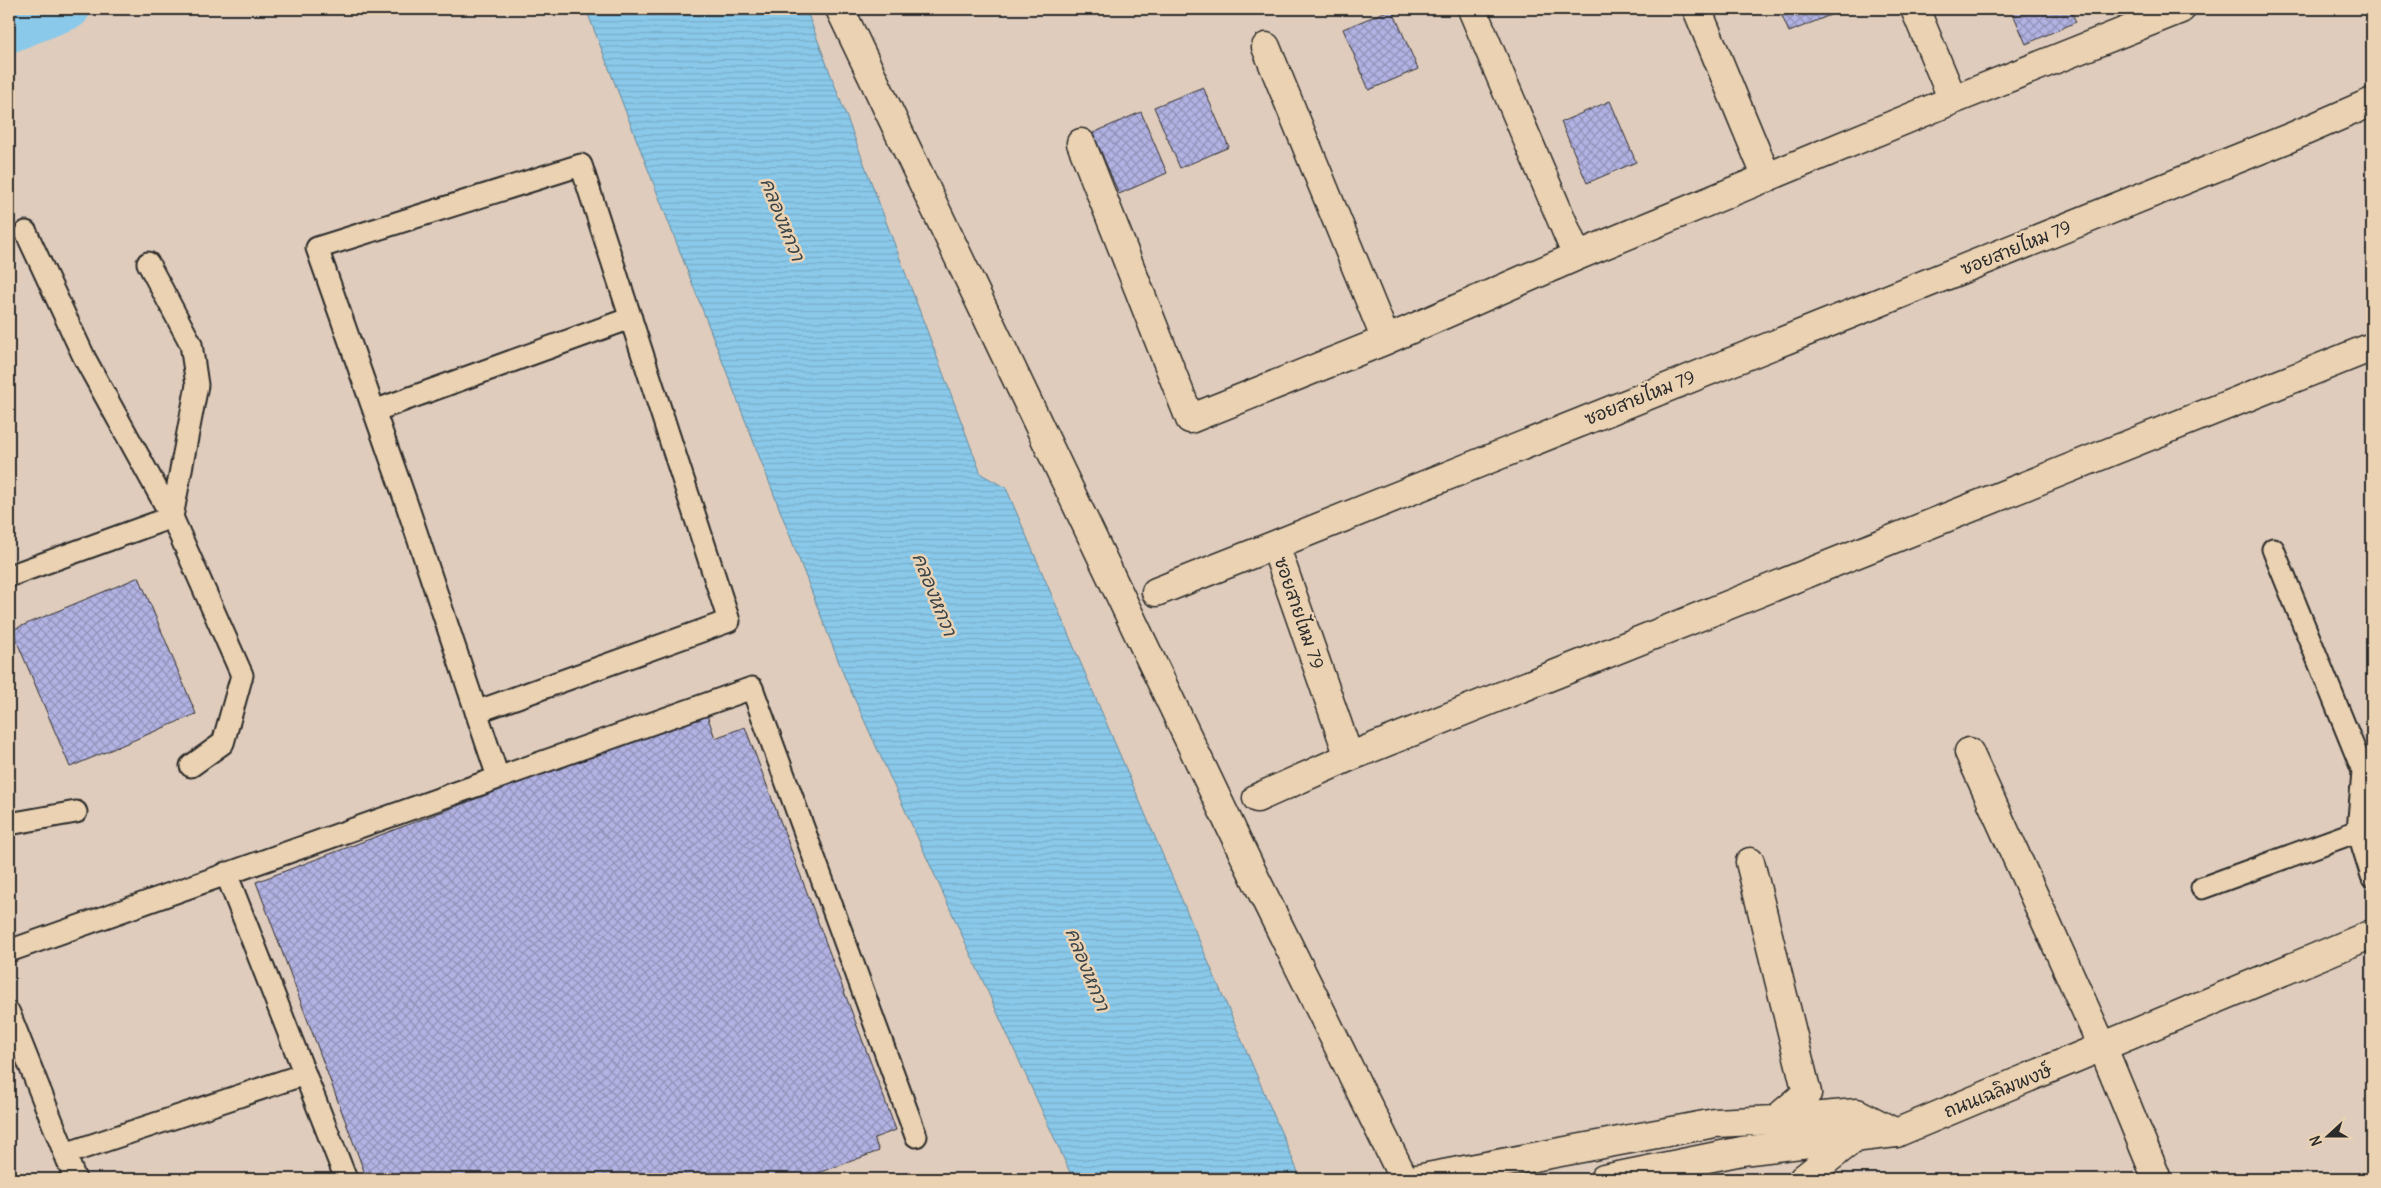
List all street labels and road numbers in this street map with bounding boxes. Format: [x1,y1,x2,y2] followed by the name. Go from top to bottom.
[1957,214,2075,280] street label: ซอยสายไหม 79
[1581,364,1699,430] street label: ซอยสายไหม 79
[1269,553,1330,672] street label: ซอยสายไหม 79
[1940,1057,2056,1123] street label: ถนนเฉลิมพงษ์

